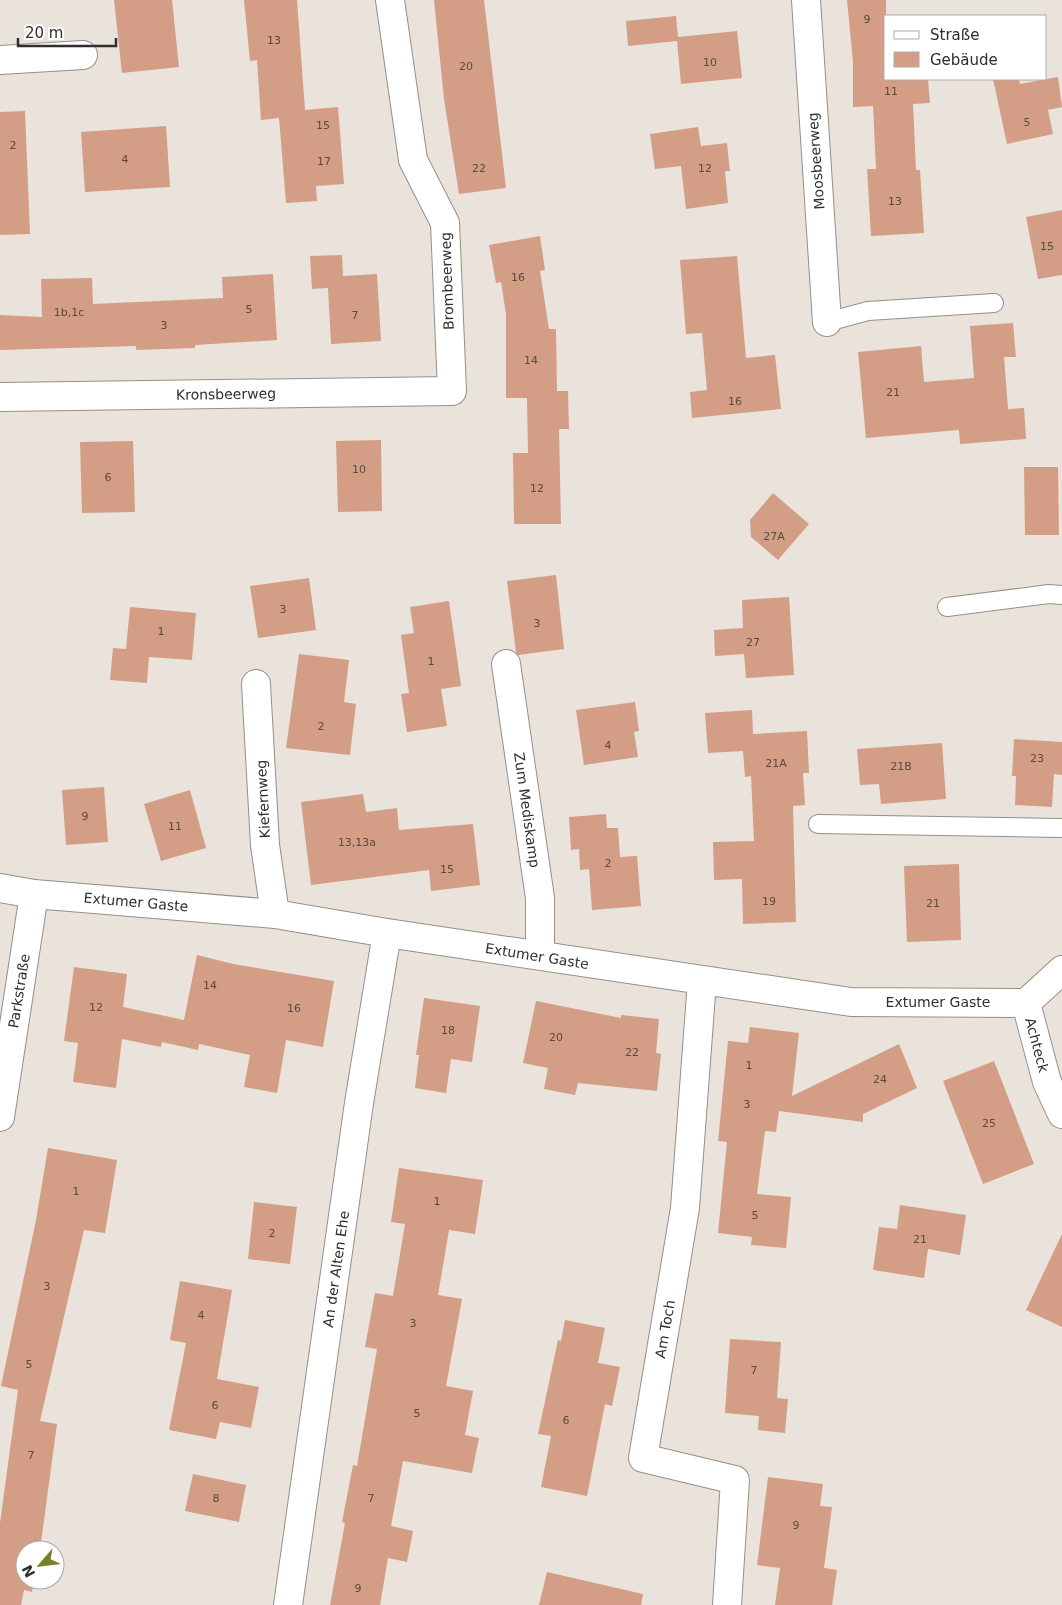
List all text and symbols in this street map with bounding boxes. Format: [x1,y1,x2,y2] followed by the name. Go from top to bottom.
[864,13,871,26] house number: 9
[18,15,115,47] scale bar
[884,15,1047,80] legend
[25,24,63,42] text: 20 m
[930,26,979,44] text: Straße
[267,34,281,47] house number: 13
[930,51,998,69] text: Gebäude
[703,56,717,69] house number: 10
[459,60,473,73] house number: 20
[884,85,898,98] house number: 11
[805,112,827,210] street label: Moosbeerweg
[1024,116,1031,129] house number: 5
[316,119,330,132] house number: 15
[10,139,17,152] house number: 2
[122,153,129,166] house number: 4
[317,155,331,168] house number: 17
[472,162,486,175] house number: 22
[698,162,712,175] house number: 12
[888,195,902,208] house number: 13
[437,232,457,330] street label: Brombeerweg
[1040,240,1054,253] house number: 15
[511,271,525,284] house number: 16
[246,303,253,316] house number: 5
[54,306,84,319] house number: 1b,1c
[352,309,359,322] house number: 7
[161,319,168,332] house number: 3
[524,354,538,367] house number: 14
[176,385,276,403] street label: Kronsbeerweg
[886,386,900,399] house number: 21
[728,395,742,408] house number: 16
[352,463,366,476] house number: 10
[105,471,112,484] house number: 6
[530,482,544,495] house number: 12
[763,530,785,543] house number: 27A
[280,603,287,616] house number: 3
[534,617,541,630] house number: 3
[158,625,165,638] house number: 1
[746,636,760,649] house number: 27
[428,655,435,668] house number: 1
[318,720,325,733] house number: 2
[605,739,612,752] house number: 4
[511,751,543,869] street label: Zum Mediskamp
[1030,752,1044,765] house number: 23
[765,757,787,770] house number: 21A
[253,759,273,839] street label: Kiefernweg
[890,760,912,773] house number: 21B
[82,810,89,823] house number: 9
[168,820,182,833] house number: 11
[338,836,376,849] house number: 13,13a
[605,857,612,870] house number: 2
[440,863,454,876] house number: 15
[83,889,189,915] street label: Extumer Gaste
[762,895,776,908] house number: 19
[926,897,940,910] house number: 21
[484,940,590,972] street label: Extumer Gaste
[5,953,33,1029] street label: Parkstraße
[203,979,217,992] house number: 14
[886,994,990,1010] street label: Extumer Gaste
[89,1001,103,1014] house number: 12
[287,1002,301,1015] house number: 16
[1022,1016,1052,1075] street label: Achteck
[441,1024,455,1037] house number: 18
[549,1031,563,1044] house number: 20
[625,1046,639,1059] house number: 22
[746,1059,753,1072] house number: 1
[873,1073,887,1086] house number: 24
[744,1098,751,1111] house number: 3
[982,1117,996,1130] house number: 25
[73,1185,80,1198] house number: 1
[434,1195,441,1208] house number: 1
[752,1209,759,1222] house number: 5
[320,1210,352,1328] street label: An der Alten Ehe
[269,1227,276,1240] house number: 2
[913,1233,927,1246] house number: 21
[44,1280,51,1293] house number: 3
[652,1299,678,1359] street label: Am Toch
[198,1309,205,1322] house number: 4
[410,1317,417,1330] house number: 3
[26,1358,33,1371] house number: 5
[751,1364,758,1377] house number: 7
[212,1399,219,1412] house number: 6
[414,1407,421,1420] house number: 5
[563,1414,570,1427] house number: 6
[28,1449,35,1462] house number: 7
[213,1492,220,1505] house number: 8
[368,1492,375,1505] house number: 7
[793,1519,800,1532] house number: 9
[15,1540,65,1590] north arrow
[19,1562,38,1580] text: N
[355,1582,362,1595] house number: 9

